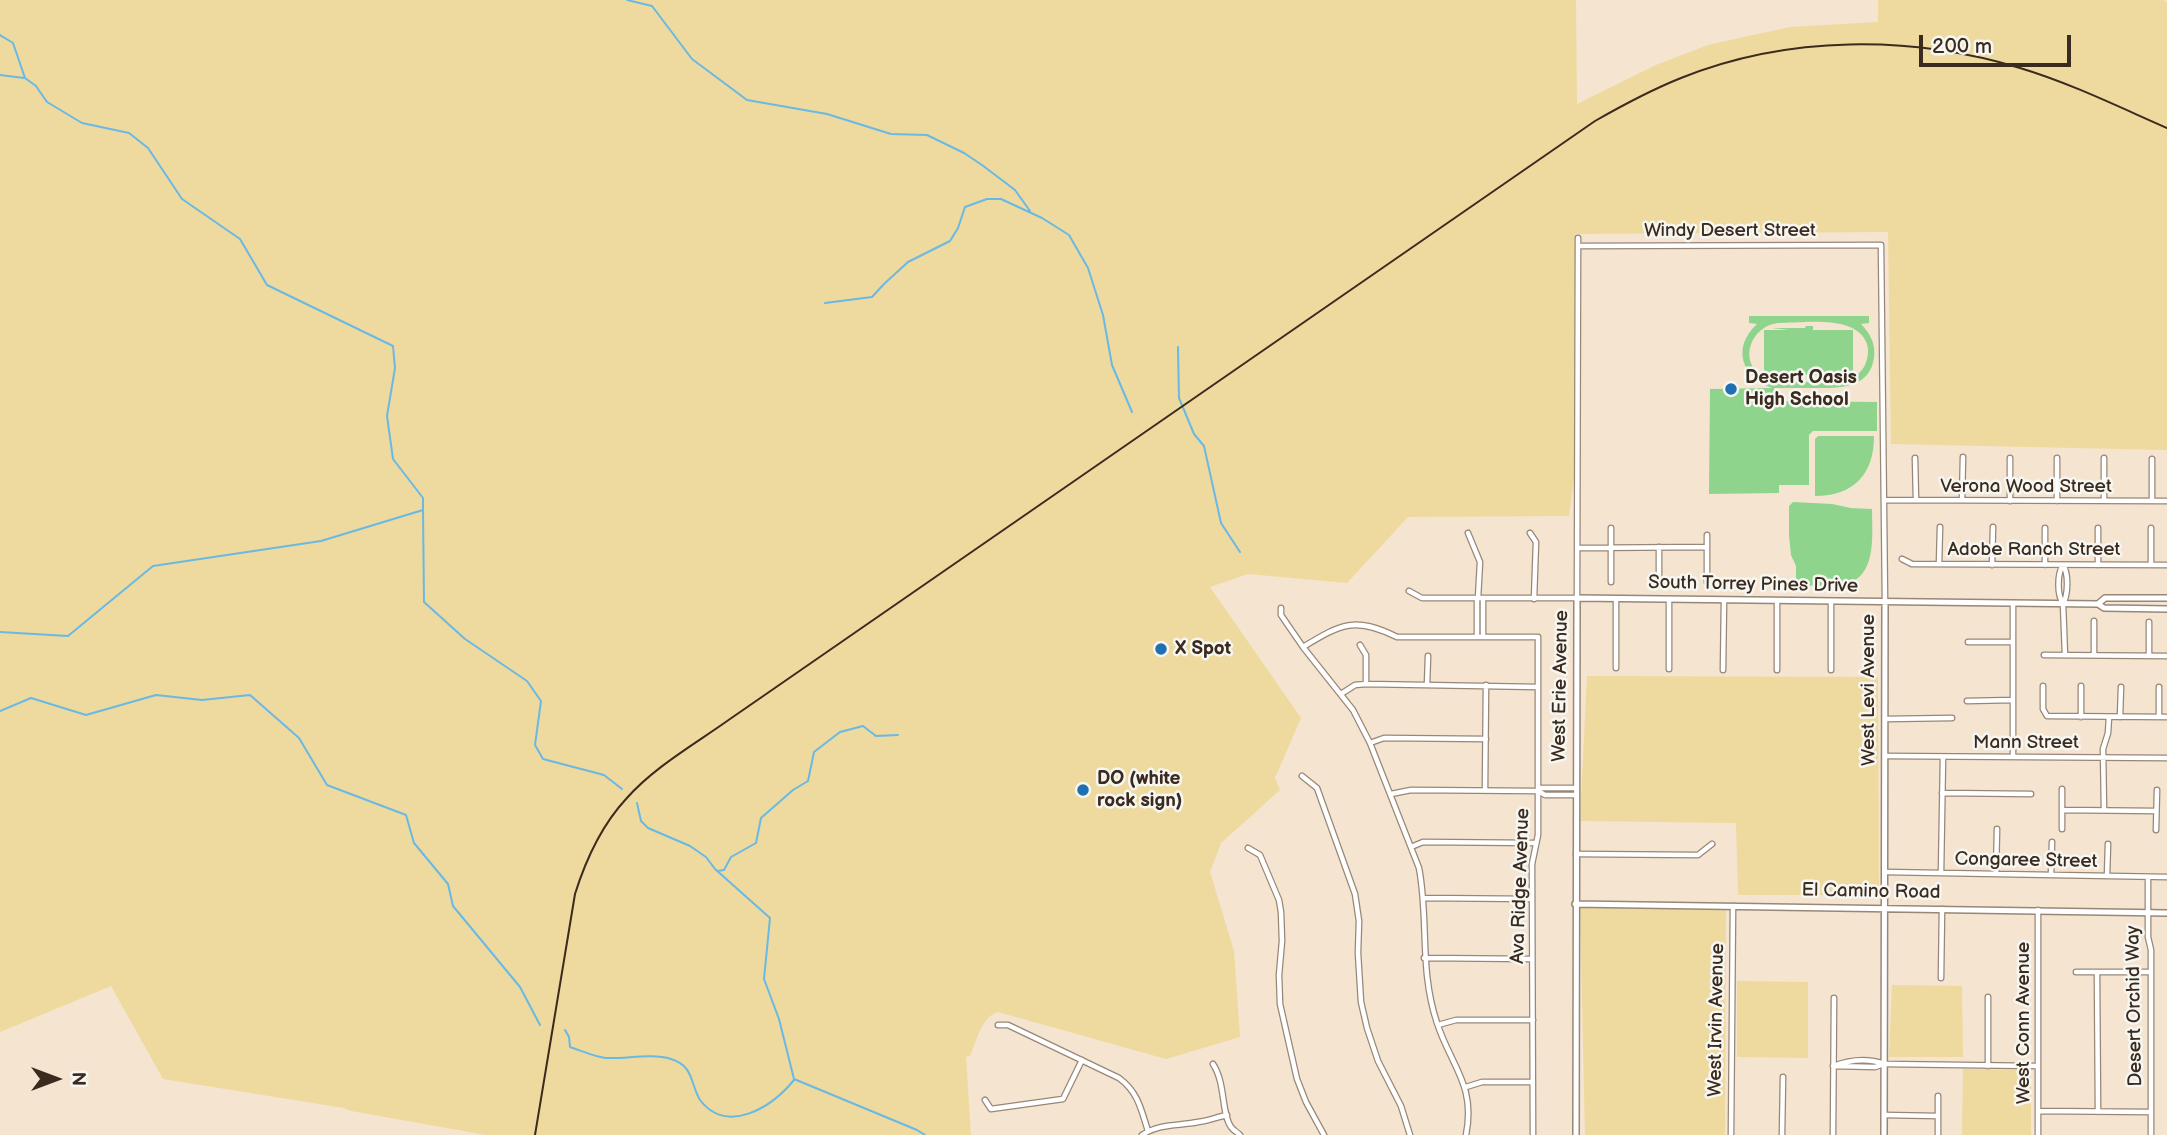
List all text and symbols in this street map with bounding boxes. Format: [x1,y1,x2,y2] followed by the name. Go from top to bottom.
[1922,21,2074,65] scale bar
[1932,34,1992,59] text: 200 m
[1644,220,1816,242] street label: Windy Desert Street
[1745,367,1857,411] place label: Desert Oasis High School
[1723,381,1739,397] marker: Desert Oasis High School
[1940,476,2112,498] street label: Verona Wood Street
[1948,539,2120,561] street label: Adobe Ranch Street
[1648,572,1858,598] street label: South Torrey Pines Drive
[1548,610,1574,762] street label: West Erie Avenue
[1858,614,1880,766] street label: West Levi Avenue
[1175,638,1231,660] place label: X Spot
[1153,641,1169,657] marker: X Spot
[1973,732,2079,754] street label: Mann Street
[1097,768,1182,812] place label: DO (white rock sign)
[1075,782,1091,798] marker: DO (white rock sign)
[1507,808,1535,964] street label: Ava Ridge Avenue
[1954,848,2098,874] street label: Congaree Street
[1801,879,1941,905] street label: El Camino Road
[2122,925,2148,1087] street label: Desert Orchid Way
[2013,942,2035,1104] street label: West Conn Avenue
[1704,943,1730,1097] street label: West Irvin Avenue
[21,1044,91,1114] north arrow
[66,1072,89,1086] text: N

